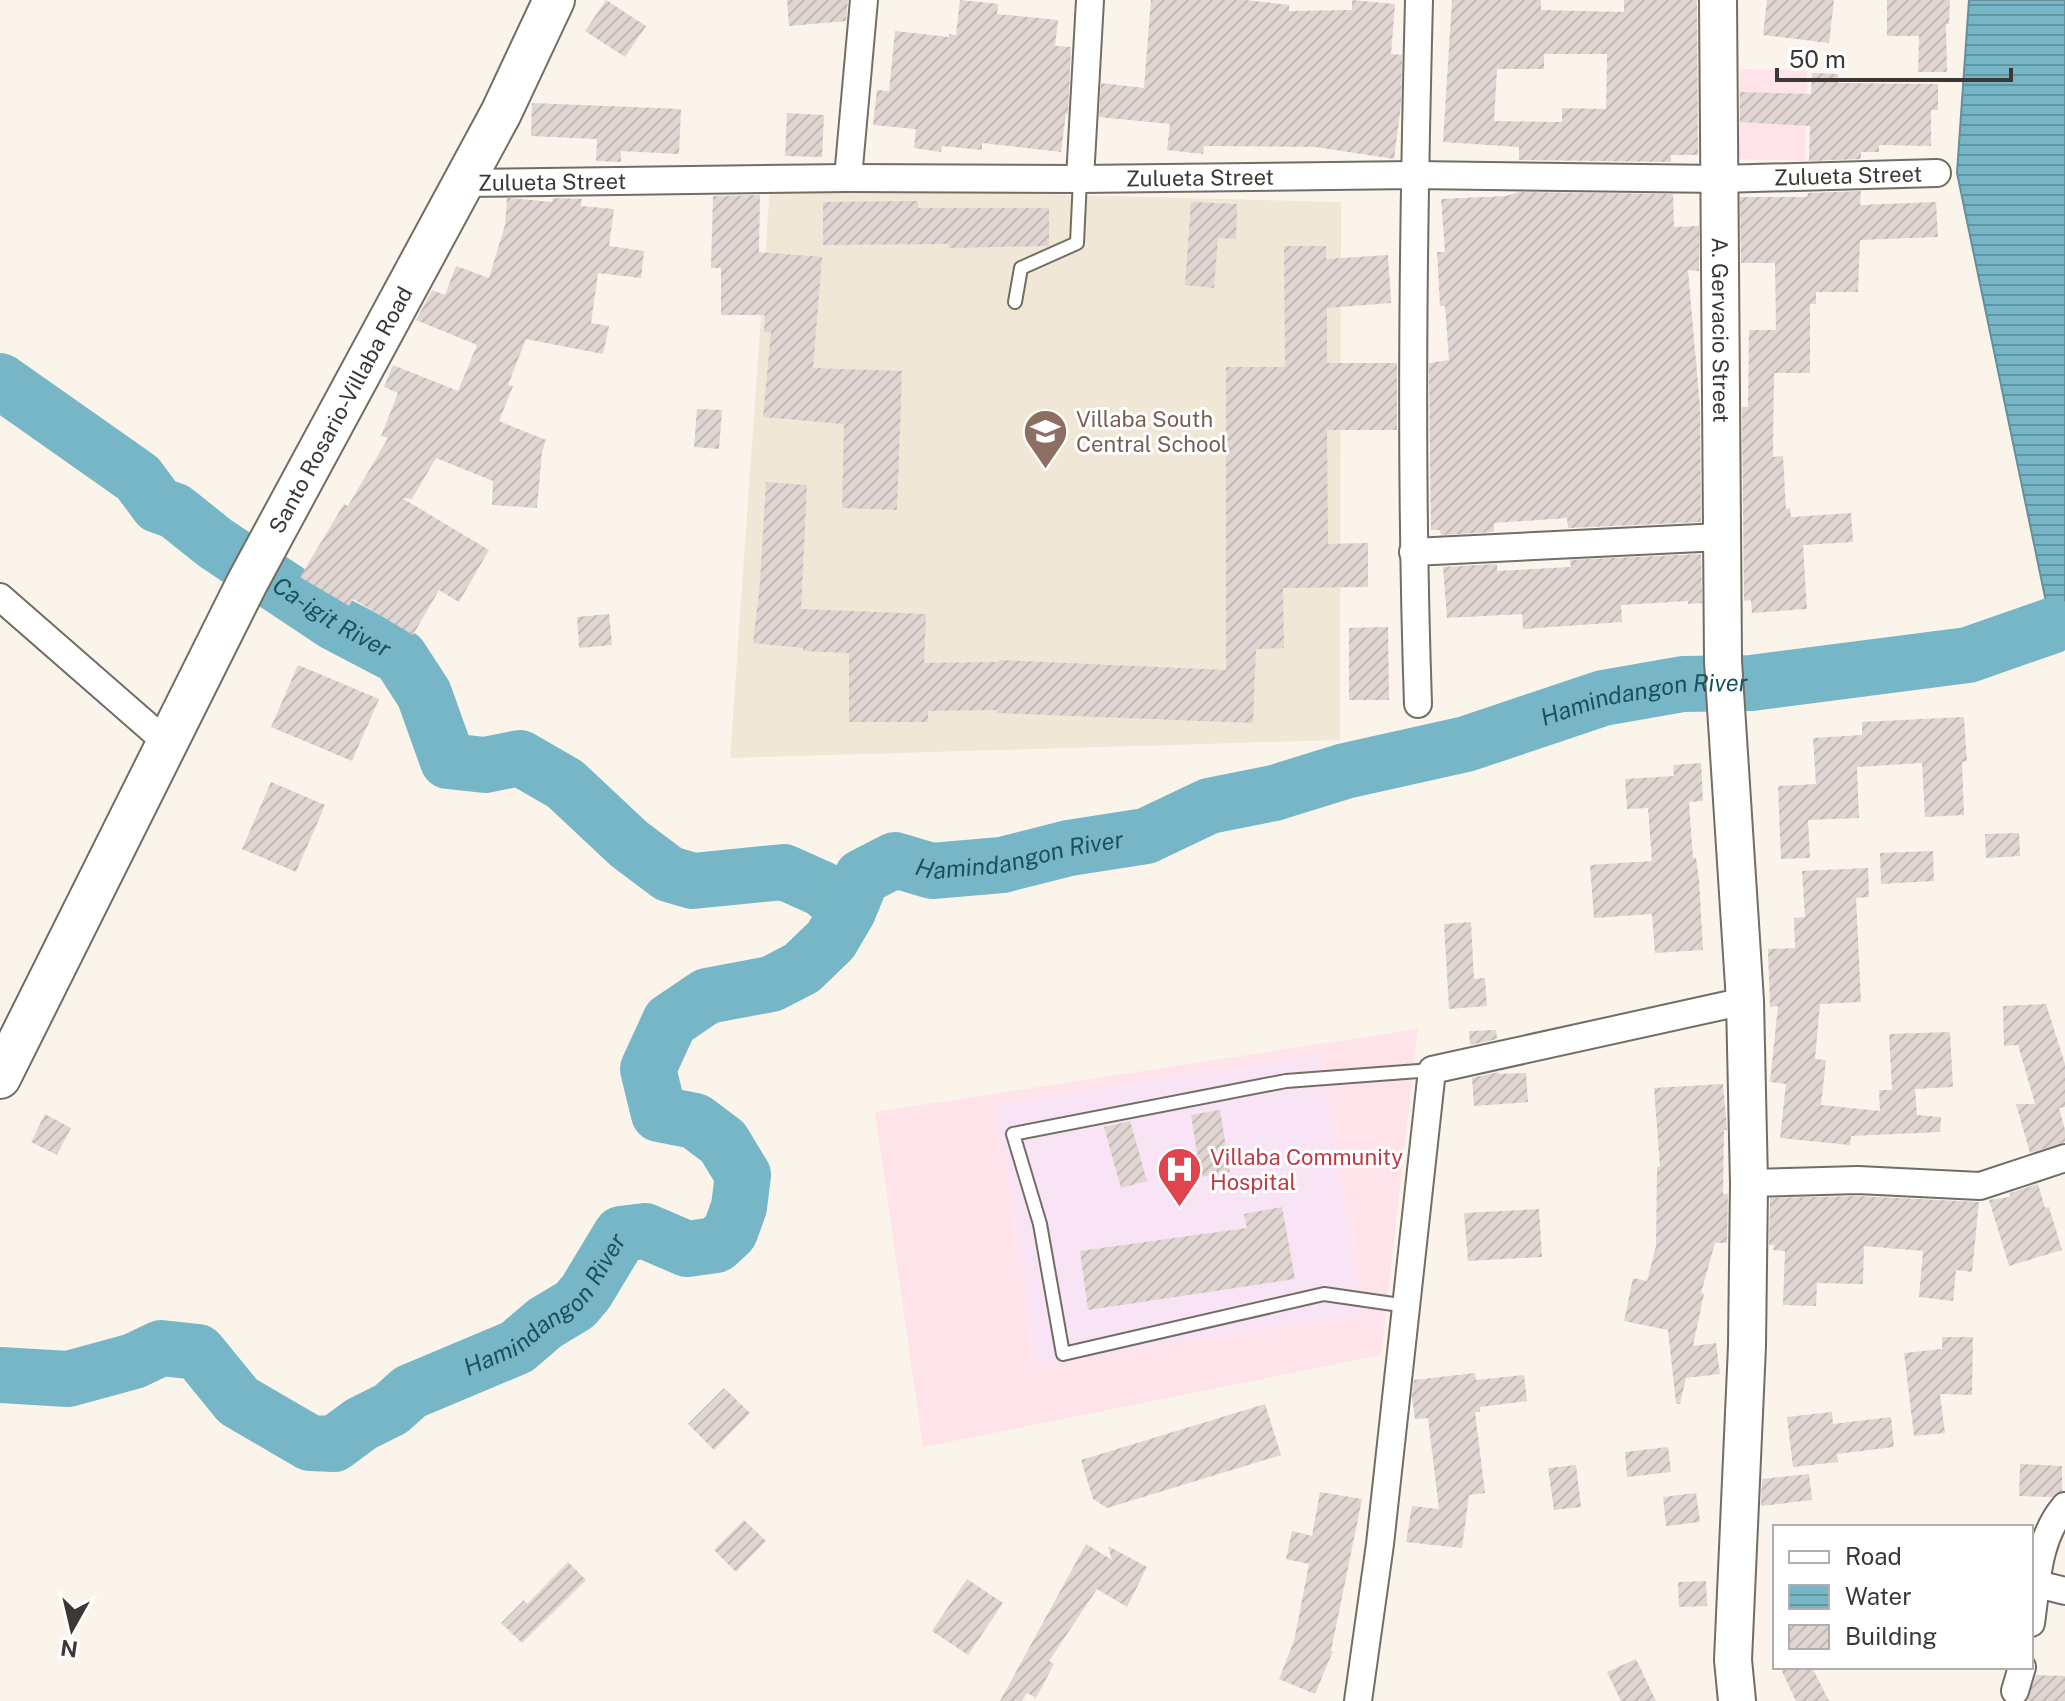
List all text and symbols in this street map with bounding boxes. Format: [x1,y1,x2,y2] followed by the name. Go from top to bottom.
[1777,32,2011,82] scale bar
[1789,45,1846,73] text: 50 m
[1773,160,1922,191] street label: Zulueta Street
[1126,164,1274,191] street label: Zulueta Street
[478,168,626,196] street label: Zulueta Street
[1707,237,1734,423] street label: A. Gervacio Street
[263,282,418,538] street label: Santo Rosario-Villaba Road
[1076,406,1228,457] place label: Villaba South Central School
[1021,408,1069,471] school or university icon: Villaba South Central School
[268,570,397,663] water label: Ca-igit River
[1537,668,1749,731] water label: Hamindangon River
[912,825,1126,884] water label: Hamindangon River
[1210,1144,1403,1195] place label: Villaba Community Hospital
[1155,1146,1203,1209] hospital icon: Villaba Community Hospital
[459,1227,631,1381] water label: Hamindangon River
[1773,1525,2033,1669] legend
[1845,1542,1902,1570] text: Road
[1845,1582,1912,1610] text: Water
[32,1589,112,1669] north arrow
[1845,1622,1937,1650] text: Building
[59,1635,80,1663] text: N

